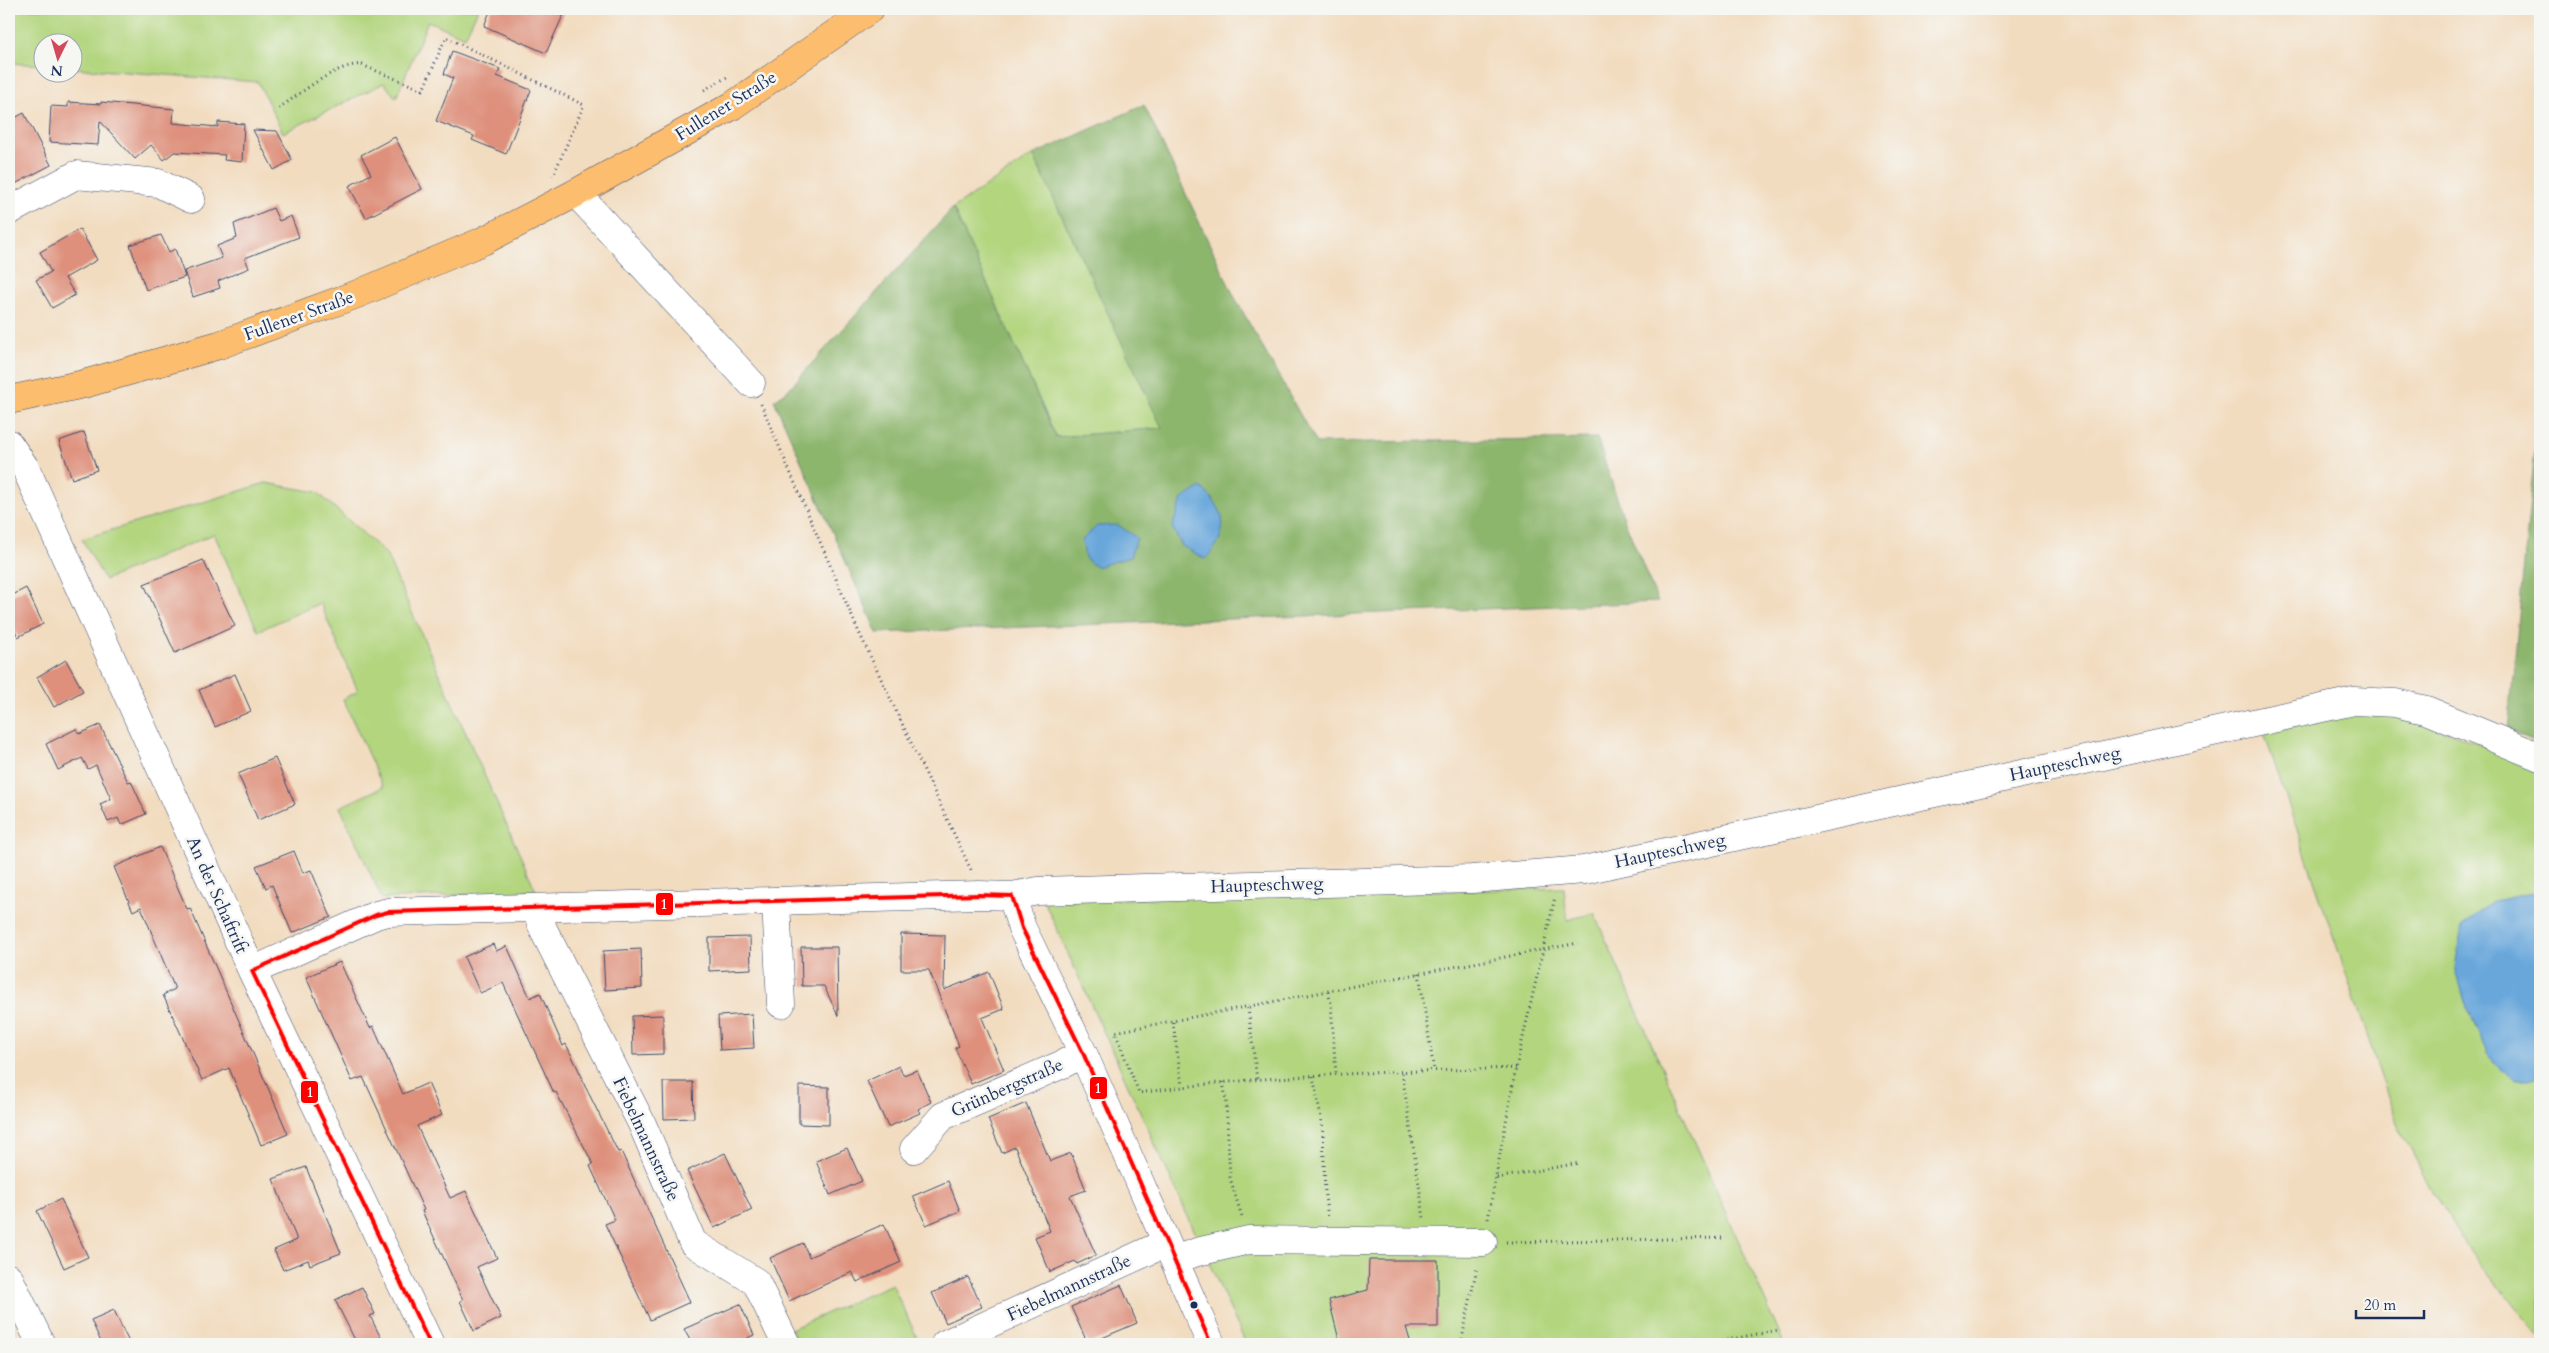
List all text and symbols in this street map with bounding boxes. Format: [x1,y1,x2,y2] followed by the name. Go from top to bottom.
[32,32,82,82] north arrow
[50,60,64,80] text: N
[671,65,781,147] street label: Fullener Straße
[241,285,357,347] street label: Fullener Straße
[2007,740,2124,788] street label: Haupteschweg
[1612,827,1729,875] street label: Haupteschweg
[180,832,254,958] street label: An der Schaftrift
[1210,871,1325,899] street label: Haupteschweg
[655,892,674,916] line badge: 1
[660,895,668,914] text: 1
[947,1052,1067,1124] street label: Grünbergstraße
[606,1073,686,1205] street label: Fiebelmannstraße
[1089,1076,1108,1100] line badge: 1
[1094,1079,1102,1098] text: 1
[300,1080,319,1104] line badge: 1
[306,1083,314,1102] text: 1
[1003,1248,1135,1328] street label: Fiebelmannstraße
[2356,1288,2424,1320] scale bar
[2364,1295,2396,1315] text: 20 m
[1189,1300,1199,1310] unlabelled marker

